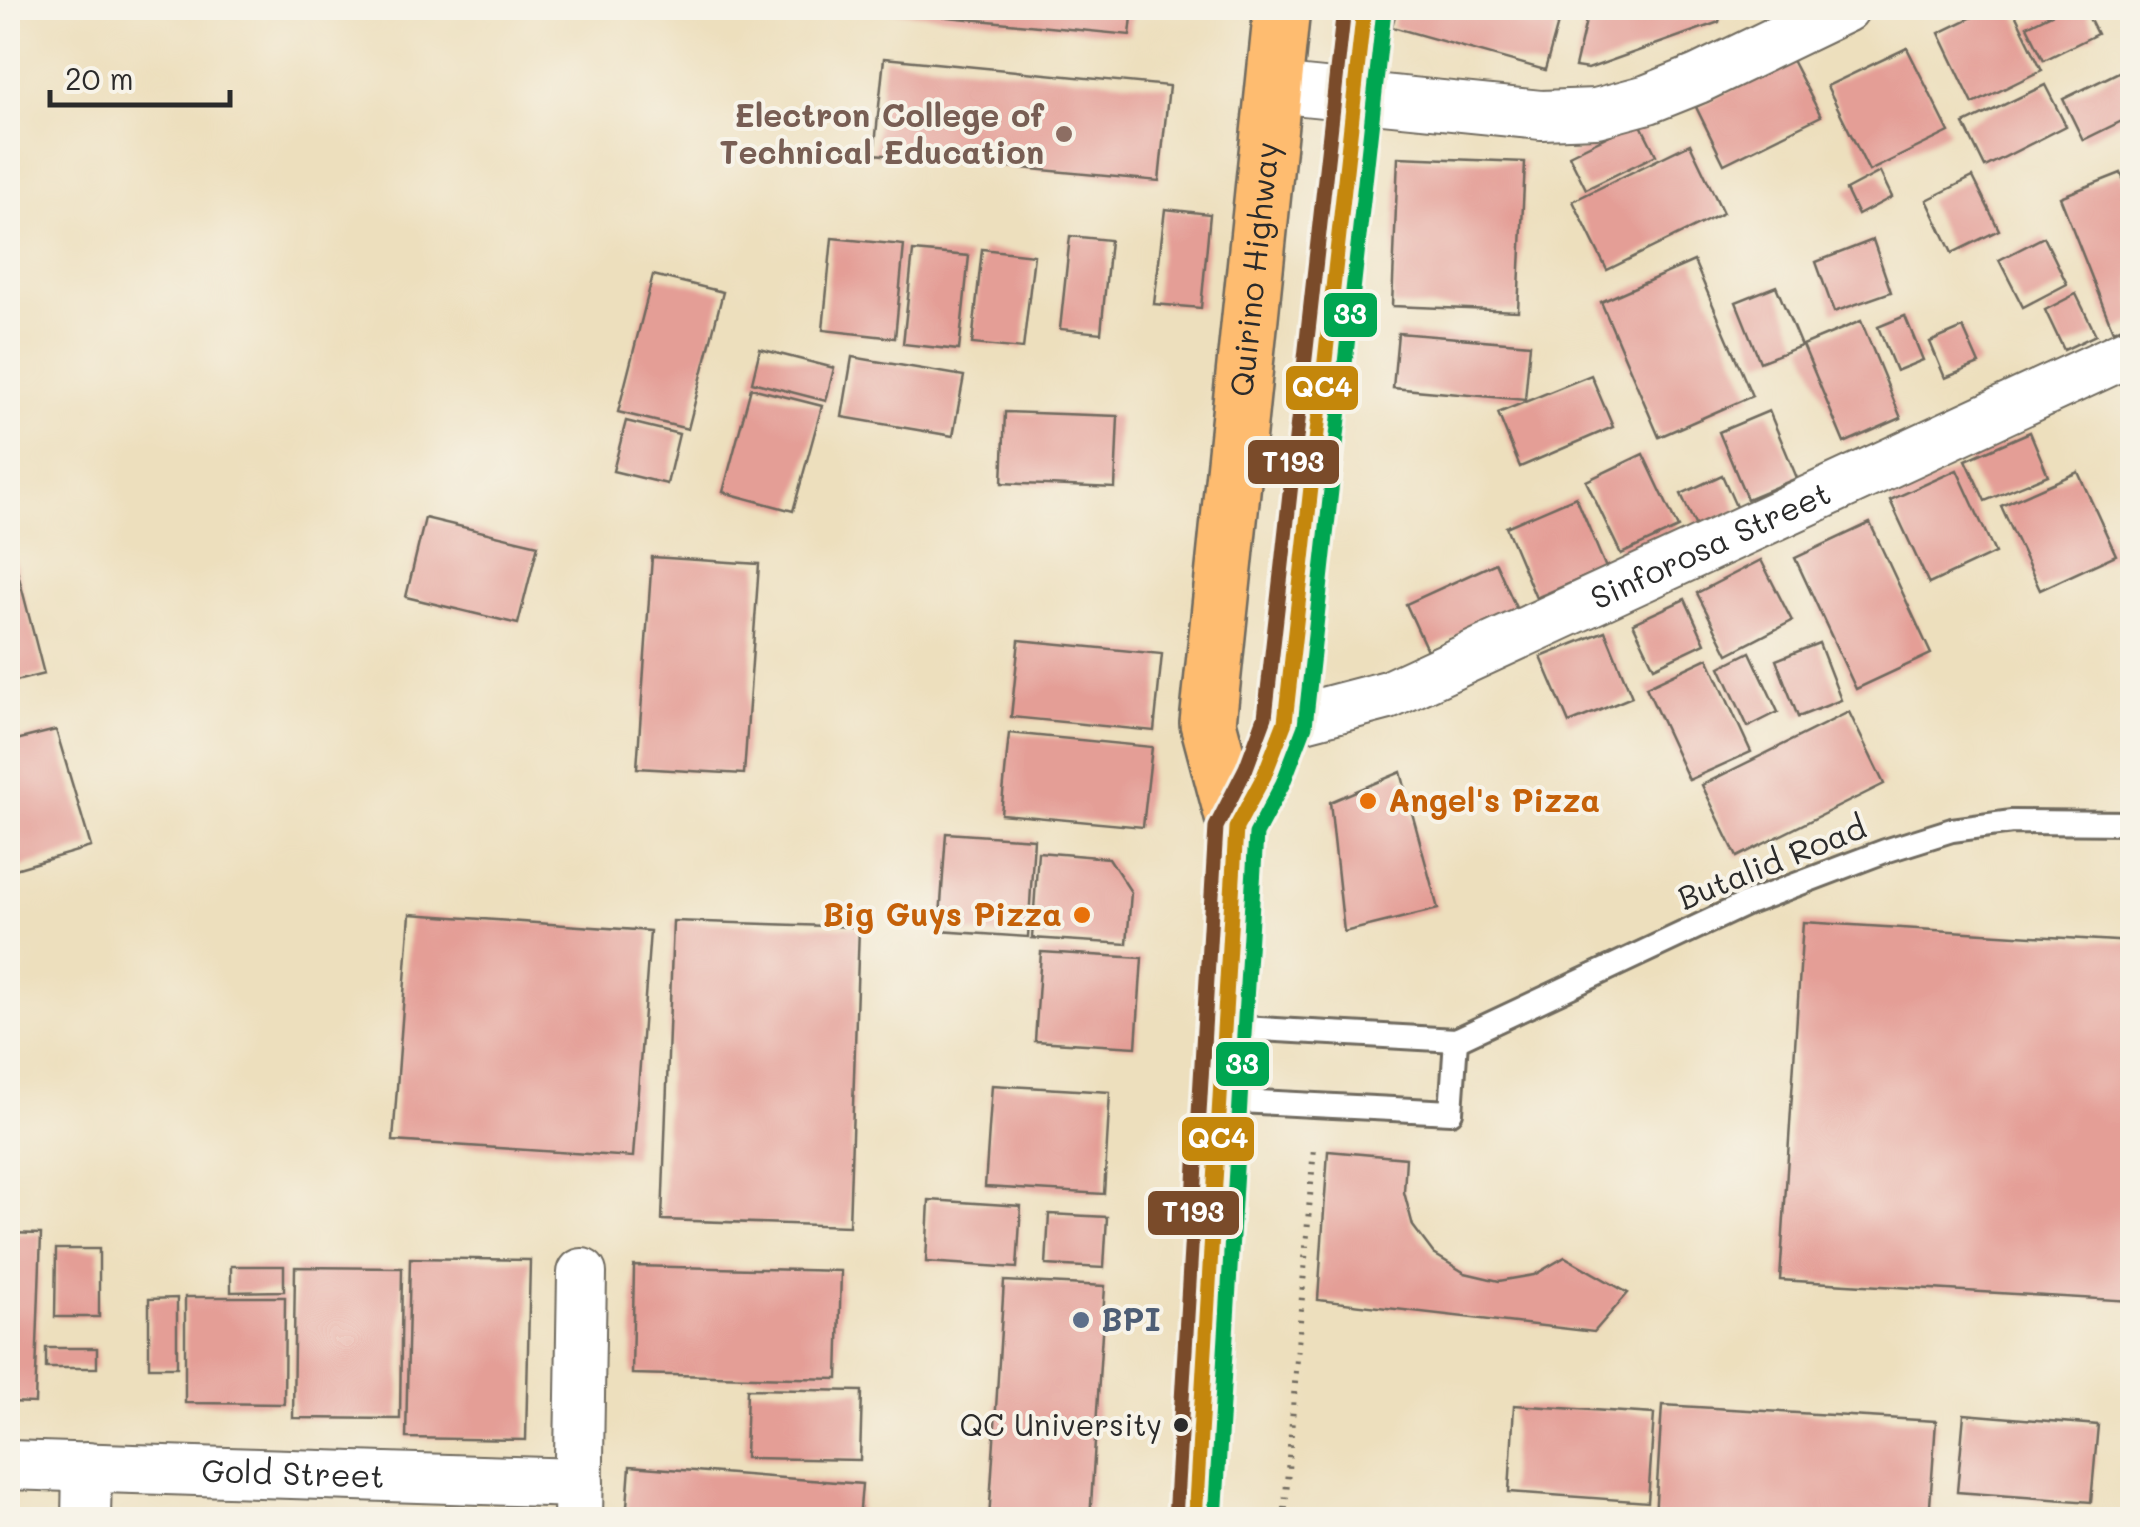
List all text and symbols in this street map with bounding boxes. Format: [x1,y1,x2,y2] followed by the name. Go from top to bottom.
[50,45,230,107] scale bar
[65,58,134,98] text: 20 m
[719,93,1045,172] place label: Electron College of Technical Education
[1053,123,1075,145] marker: Electron College of Technical Education
[1219,140,1288,399] street label: Quirino Highway
[1322,291,1379,339] line badge: 33
[1333,295,1367,331] text: 33
[1284,364,1360,412] line badge: QC4
[1291,368,1353,404] text: QC4
[1246,438,1341,486] line badge: T193
[1262,443,1324,479] text: T193
[1583,470,1837,618] street label: Sinforosa Street
[1388,778,1600,820] place label: Angel's Pizza
[1357,790,1379,812] marker: Angel's Pizza
[1671,804,1872,918] street label: Butalid Road
[823,892,1062,935] place label: Big Guys Pizza
[1071,904,1093,926] marker: Big Guys Pizza
[1214,1040,1271,1088] line badge: 33
[1225,1045,1259,1081] text: 33
[1180,1115,1256,1163] line badge: QC4
[1187,1119,1249,1155] text: QC4
[1146,1189,1241,1237] line badge: T193
[1162,1193,1224,1229] text: T193
[1101,1297,1161,1339] place label: BPI
[1070,1309,1092,1331] marker: BPI
[960,1404,1162,1444] place label: QC University
[1171,1415,1191,1435] marker: QC University
[201,1448,385,1496] street label: Gold Street

